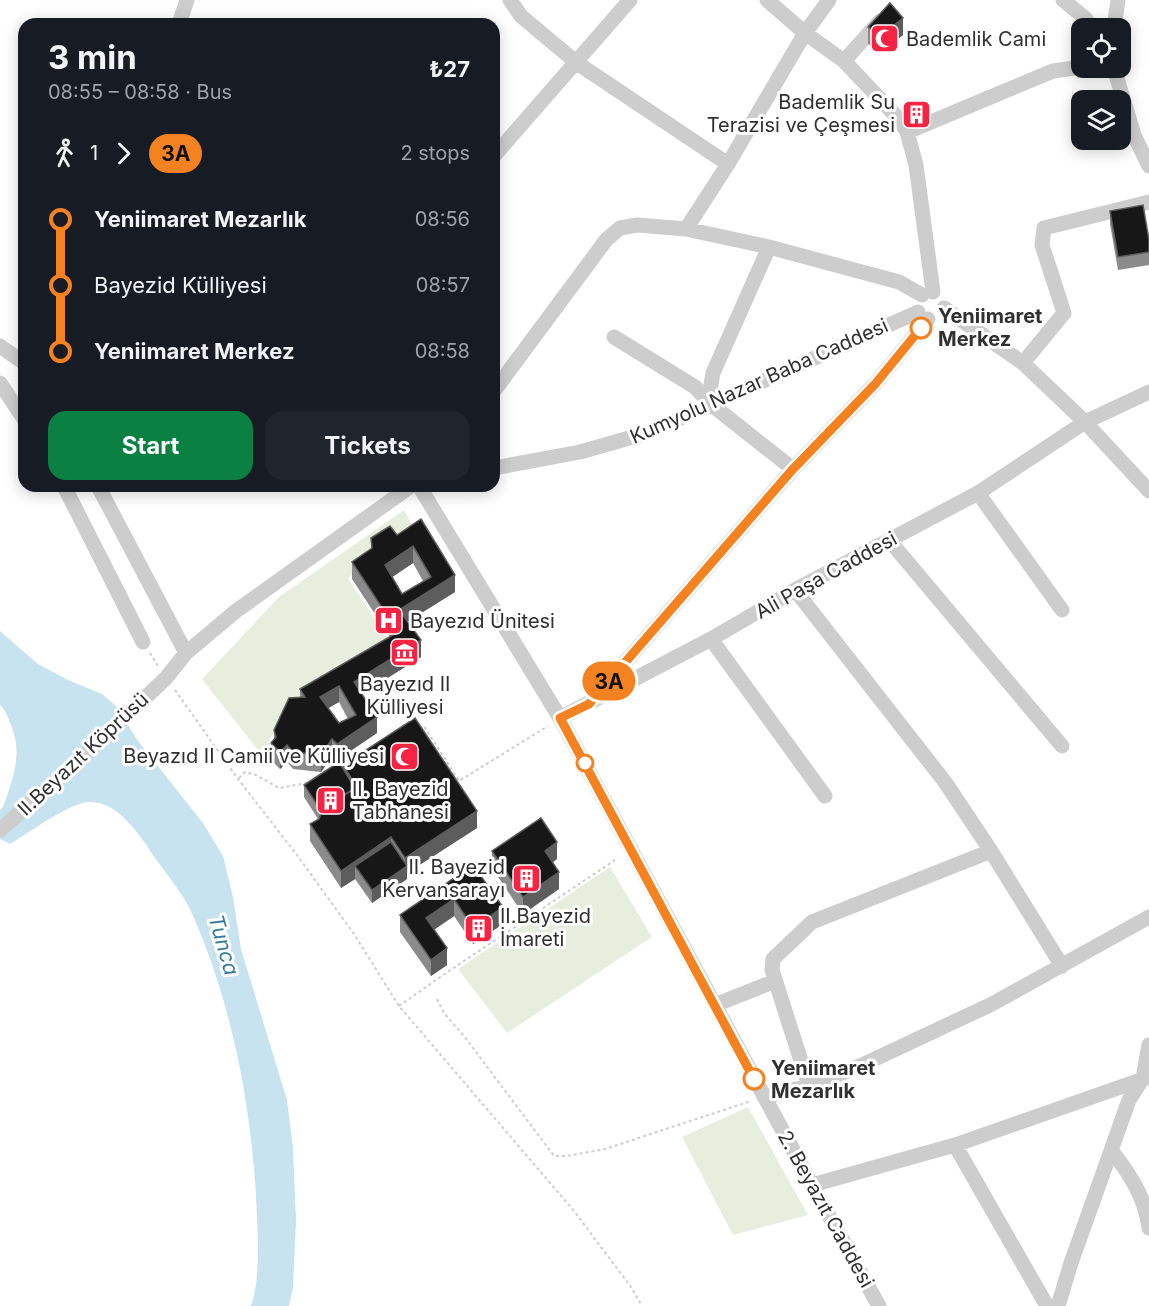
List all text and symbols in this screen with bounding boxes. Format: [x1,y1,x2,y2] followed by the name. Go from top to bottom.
[1071,18,1131,150] map controls
[1071,18,1131,78] button: locate
[869,23,901,55] mosque icon: Bademlik Cami
[906,27,1046,51] place label: Bademlik Cami
[48,37,137,77] text: 3 min
[429,56,470,82] text: ₺27
[48,80,232,104] text: 08:55 – 08:58 · Bus
[707,90,895,137] place label: Bademlik Su Terazisi ve Çeşmesi
[1071,90,1131,150] button: layers
[900,98,932,130] building icon: Bademlik Su Terazisi ve Çeşmesi
[48,137,81,170] icon: walk
[107,137,140,170] icon: forward
[90,141,98,165] text: 1
[161,141,190,166] text: 3A
[400,141,470,165] text: 2 stops
[94,206,307,232] text: Yeniimaret Mezarlık
[415,207,470,231] text: 08:56
[94,272,267,298] text: Bayezid Külliyesi
[416,273,470,297] text: 08:57
[938,304,1042,351] place label: Yeniimaret Merkez
[626,313,892,449] street label: Kumyolu Nazar Baba Caddesi
[910,317,932,339] marker: Yeniimaret Merkez
[94,338,294,364] text: Yeniimaret Merkez
[415,339,470,363] text: 08:58
[48,411,253,480] button: Start
[265,411,470,480] button: Tickets
[751,526,901,624] street label: Ali Paşa Caddesi
[373,605,405,637] hospital icon: Bayezıd Ünitesi
[410,609,555,633] place label: Bayezıd Ünitesi
[389,637,421,669] museum icon: Bayezıd II Külliyesi
[582,662,636,700] line badge: 3A
[594,669,624,694] text: 3A
[360,672,450,719] place label: Bayezıd II Külliyesi
[13,687,153,821] street label: II.Beyazıt Köprüsü
[389,740,421,772] mosque icon: Beyazıd II Camii ve Külliyesi
[123,744,384,768] place label: Beyazıd II Camii ve Külliyesi
[576,754,594,772] unlabelled marker
[352,777,449,824] place label: II. Bayezid Tabhanesi
[315,784,347,816] building icon: II. Bayezid Tabhanesi
[382,855,505,902] place label: II. Bayezid Kervansarayı
[510,862,542,894] building icon: II. Bayezid Kervansarayı
[500,904,591,951] place label: II.Bayezid İmareti
[203,912,245,978] water label: Tunca
[463,912,495,944] building icon: II.Bayezid İmareti
[771,1056,875,1103] place label: Yeniimaret Mezarlık
[743,1068,765,1090] marker: Yeniimaret Mezarlık
[773,1126,879,1292] street label: 2. Beyazıt Caddesi

